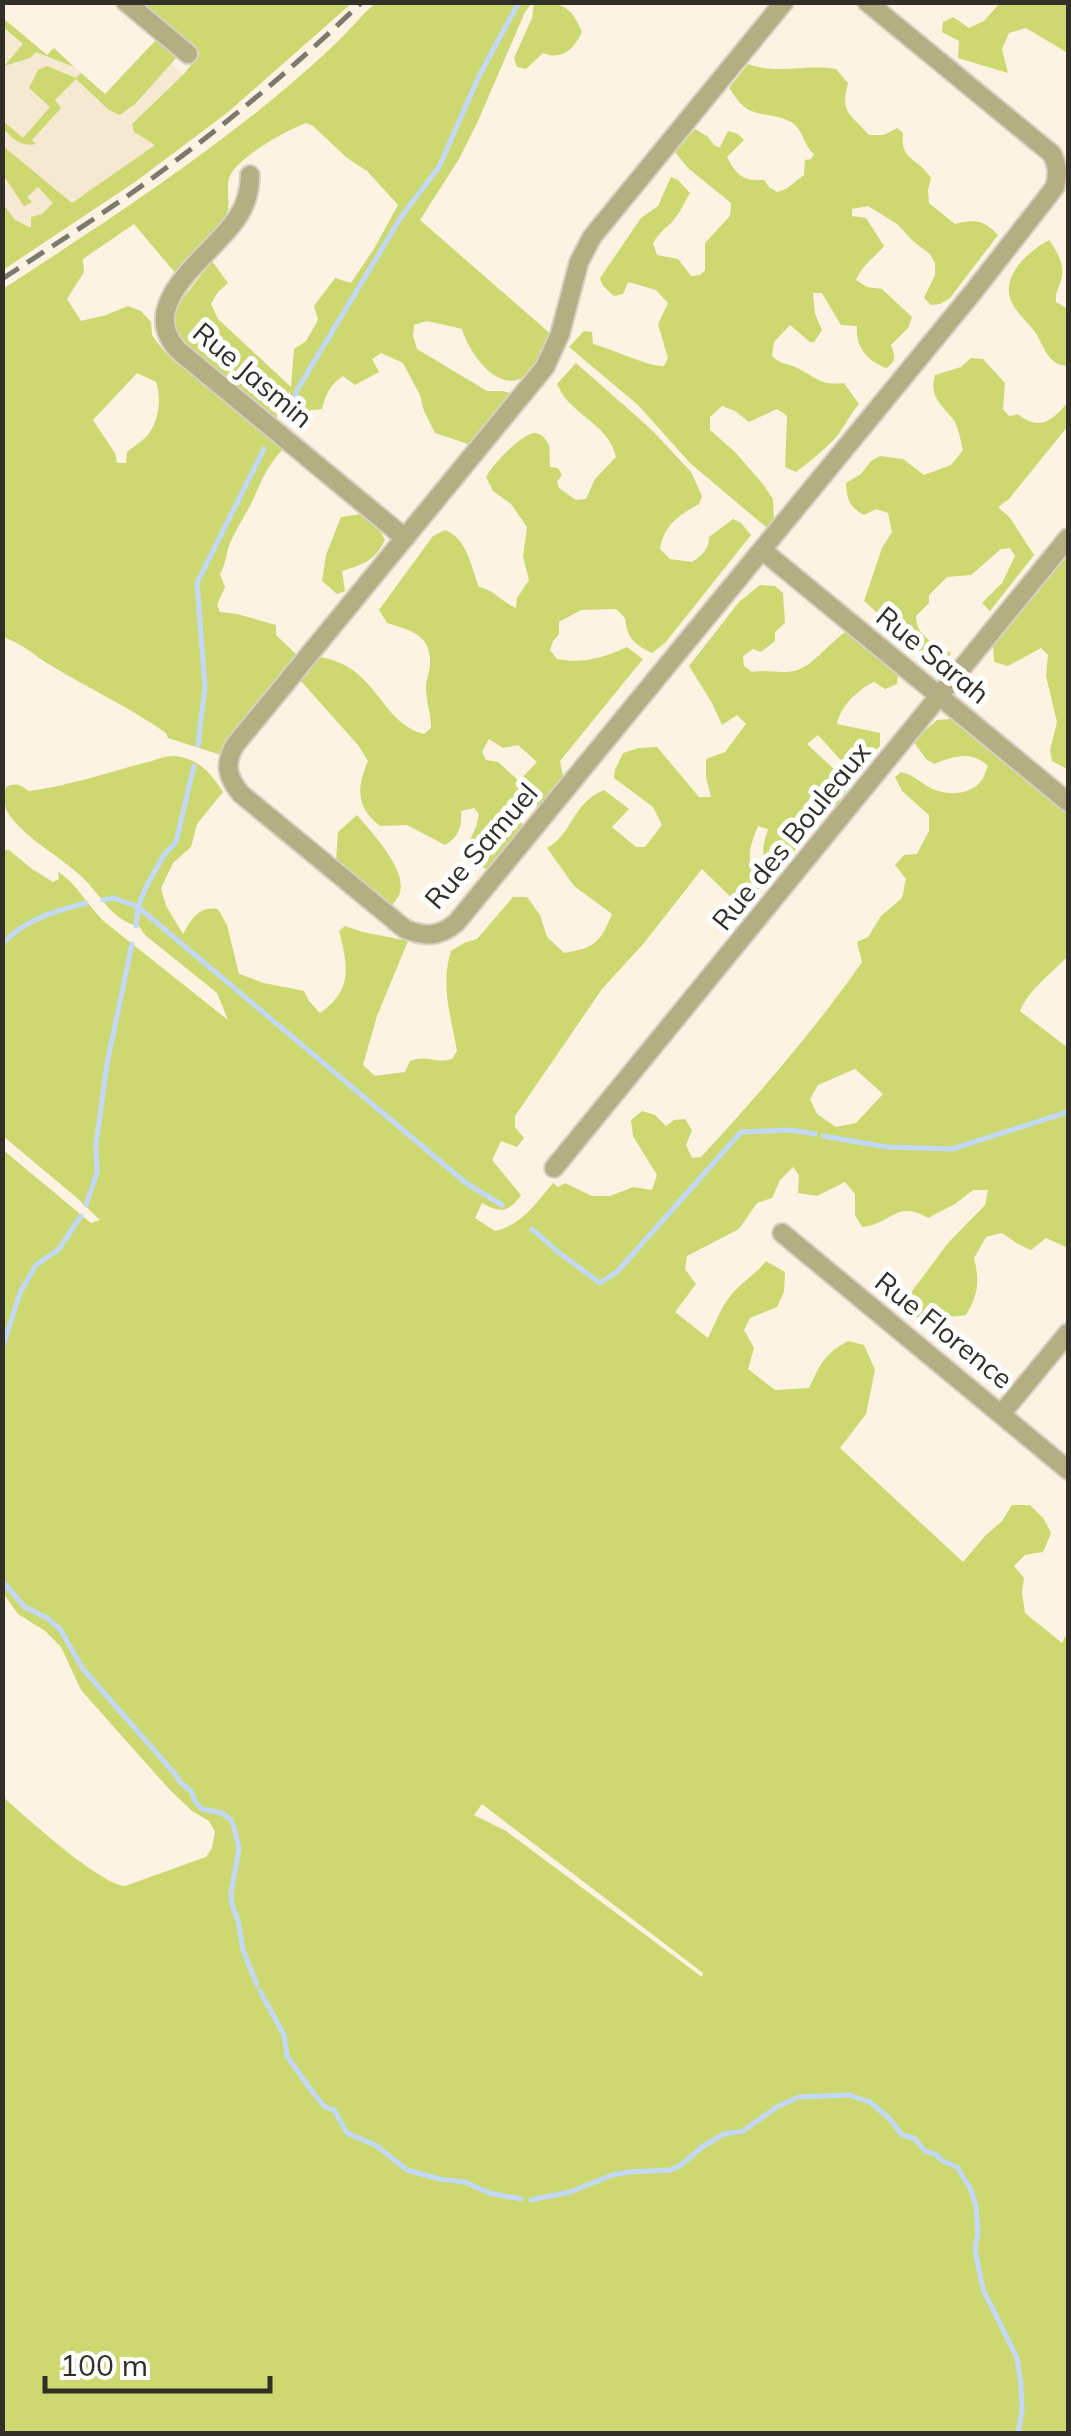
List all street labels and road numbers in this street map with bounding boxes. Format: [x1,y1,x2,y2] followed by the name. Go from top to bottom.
[186,314,320,435] street label: Rue Jasmin
[870,598,997,711] street label: Rue Sarah
[704,734,877,937] street label: Rue des Bouleaux
[417,776,545,916] street label: Rue Samuel
[868,1263,1020,1396] street label: Rue Florence

